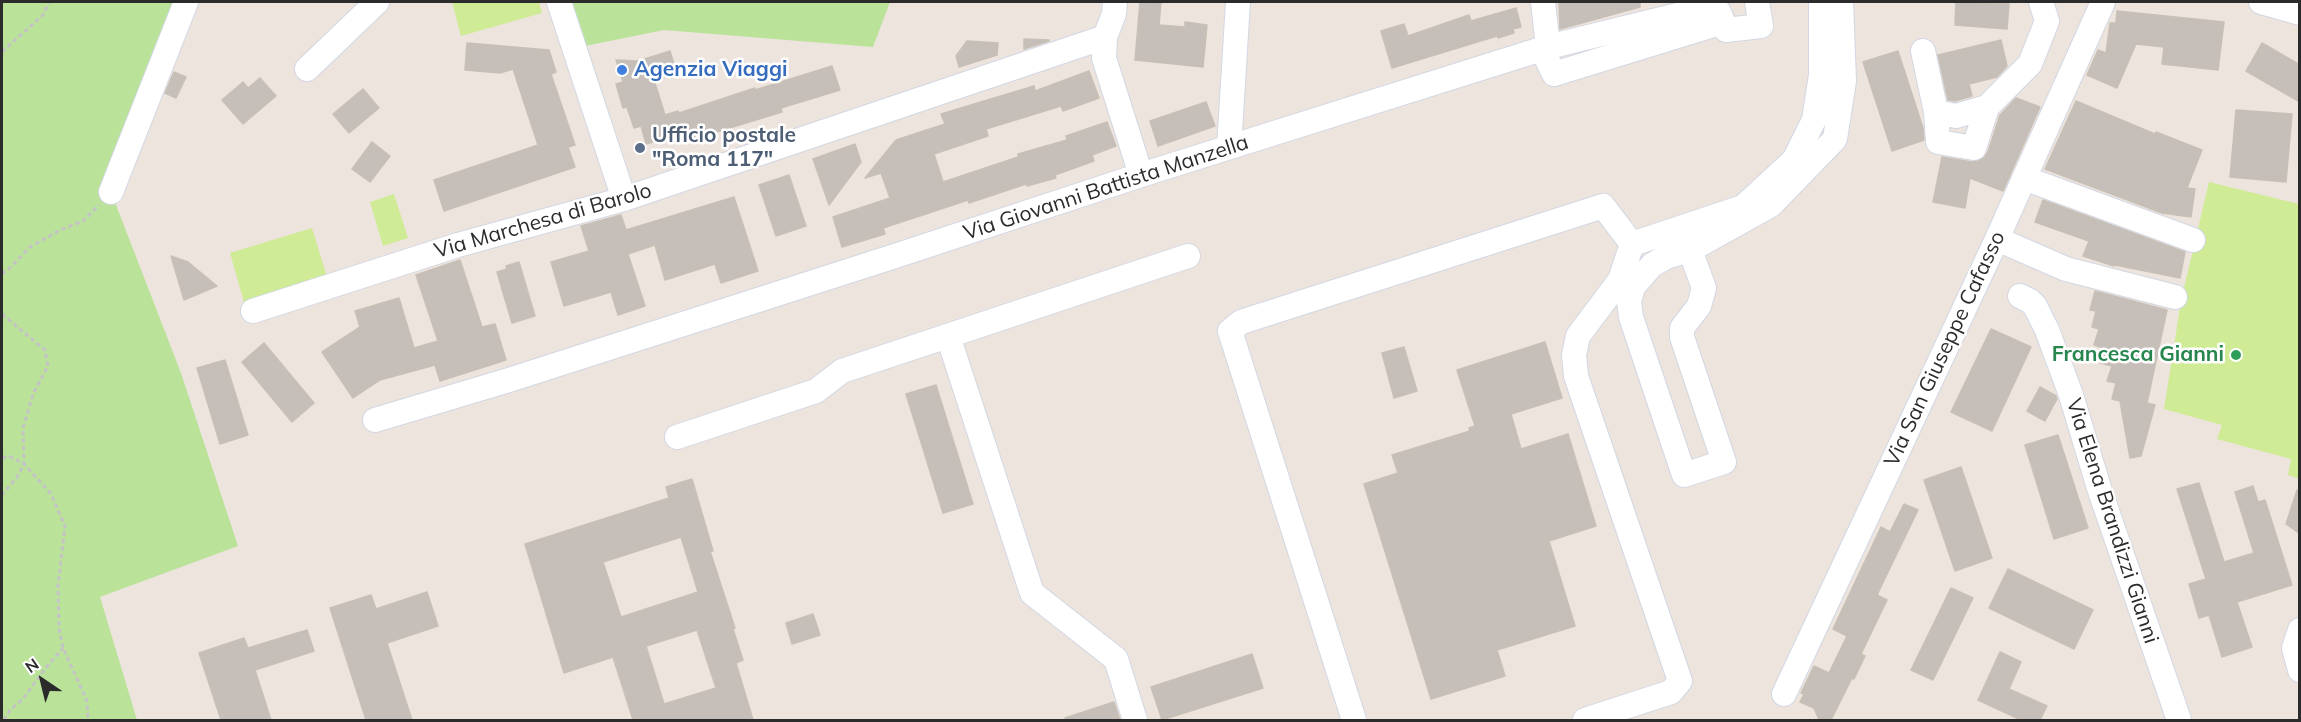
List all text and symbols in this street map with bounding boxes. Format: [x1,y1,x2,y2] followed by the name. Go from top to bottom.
[634,57,787,83] place label: Agenzia Viaggi
[615,63,629,77] marker: Agenzia Viaggi
[652,123,796,173] place label: Ufficio postale "Roma 117"
[960,130,1252,246] street label: Via Giovanni Battista Manzella
[633,141,647,155] marker: Ufficio postale "Roma 117"
[431,178,655,264] street label: Via Marchesa di Barolo
[1879,227,2011,471] street label: Via San Giuseppe Cafasso
[2052,342,2224,368] place label: Francesca Gianni
[2229,348,2243,362] marker: Francesca Gianni
[2060,395,2164,647] street label: Via Elena Brandizzi Gianni
[12,650,72,710] north arrow
[21,654,42,677] text: N

